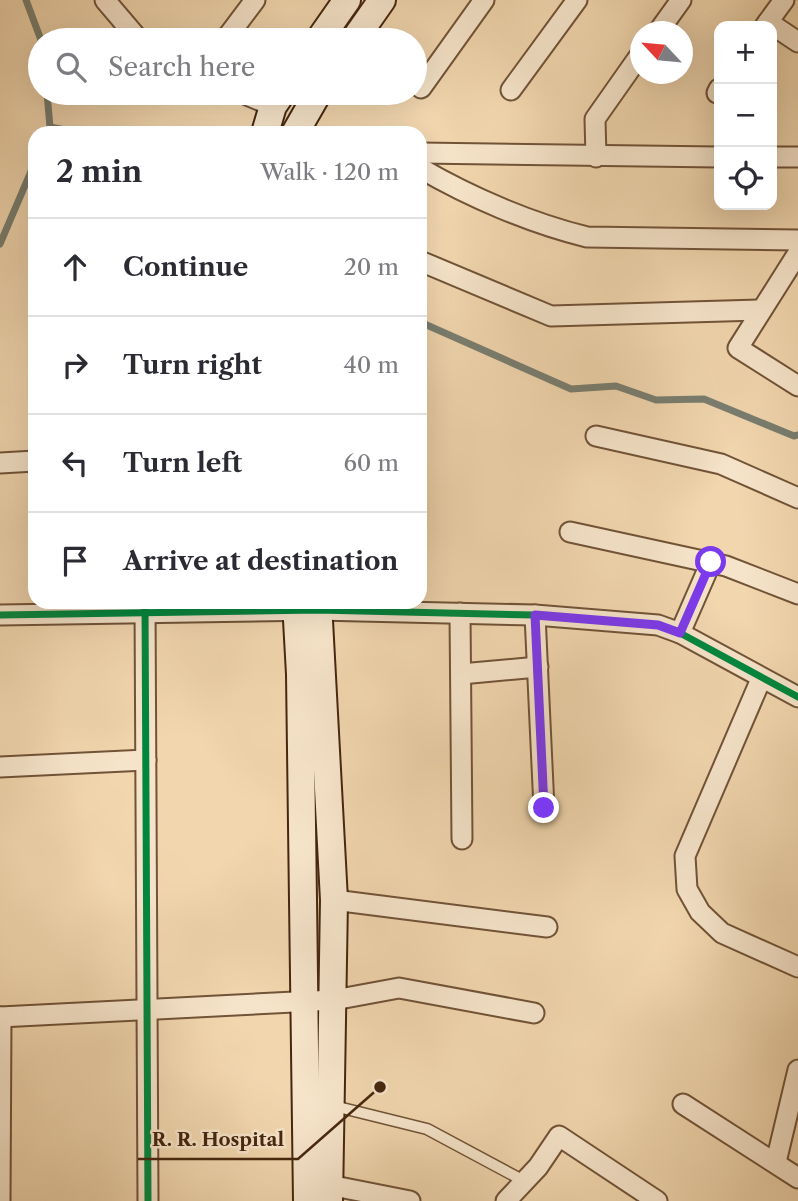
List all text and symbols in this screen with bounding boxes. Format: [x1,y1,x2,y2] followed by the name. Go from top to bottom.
[630,21,693,84] north arrow
[714,21,777,210] map controls
[714,21,777,84] button: +
[28,28,427,105] search box
[52,48,90,86] icon: search
[108,51,255,83] text: Search here
[714,84,777,147] button: −
[714,147,777,210] button: locate
[56,153,142,190] text: 2 min
[260,158,399,186] text: Walk · 120 m
[56,248,94,286] icon: ahead
[123,251,248,283] text: Continue
[344,253,399,281] text: 20 m
[56,346,94,384] icon: right
[123,349,262,381] text: Turn right
[344,351,399,379] text: 40 m
[56,444,94,482] icon: left
[123,447,242,479] text: Turn left
[343,449,399,477] text: 60 m
[56,542,94,580] icon: arrive
[123,545,398,577] text: Arrive at destination
[695,546,726,577] route start
[528,792,559,823] route end
[138,1119,298,1159] callout: R. R. Hospital
[152,1128,284,1151] text: R. R. Hospital

